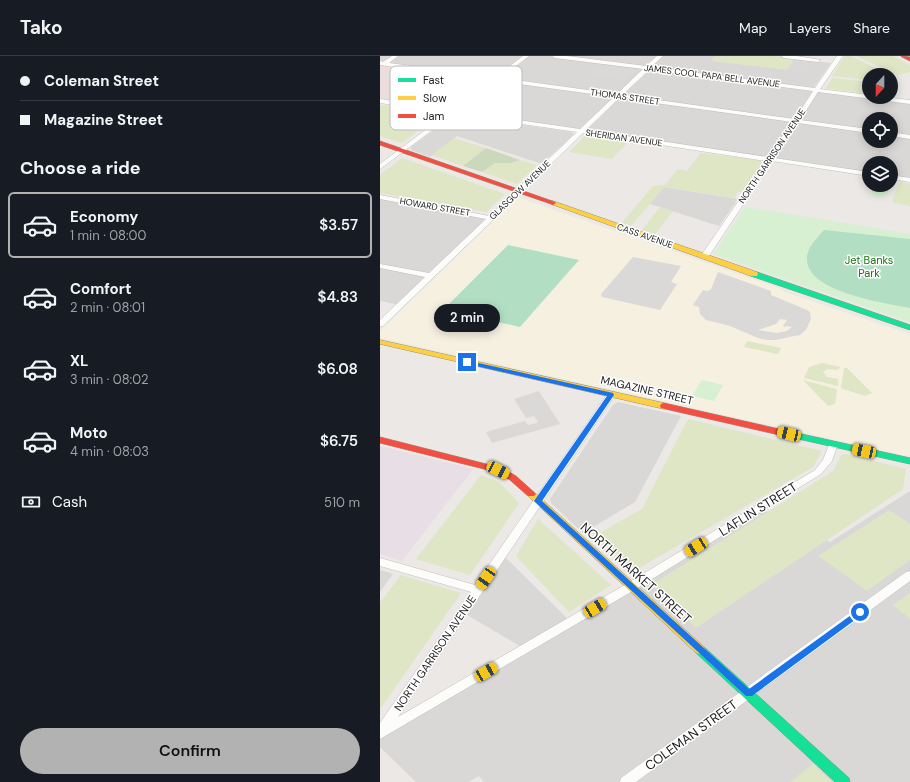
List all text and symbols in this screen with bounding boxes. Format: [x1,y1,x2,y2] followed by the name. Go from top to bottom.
[20,15,63,40] text: Tako
[739,19,767,37] text: Map
[789,19,831,37] text: Layers
[853,19,890,37] text: Share
[643,62,781,90] street label: JAMES COOL PAPA BELL AVENUE
[390,66,522,130] legend
[862,68,898,104] north arrow
[862,68,898,192] map controls
[44,71,159,91] text: Coleman Street
[423,73,444,87] text: Fast
[590,86,660,108] street label: THOMAS STREET
[423,91,447,105] text: Slow
[736,106,808,206] street label: NORTH GARRISON AVENUE
[423,109,444,123] text: Jam
[44,110,163,130] text: Magazine Street
[862,112,898,148] button: locate
[585,127,663,149] street label: SHERIDAN AVENUE
[20,156,141,180] text: Choose a ride
[862,156,898,192] button: layers
[487,158,553,222] street label: GLASGOW AVENUE
[399,195,471,219] street label: HOWARD STREET
[22,207,58,243] icon: car
[70,207,138,227] text: Economy
[319,215,358,235] text: $3.57
[615,221,675,251] street label: CASS AVENUE
[70,227,146,244] text: 1 min · 08:00
[845,253,893,280] park label: Jet Banks Park
[22,279,58,315] icon: car
[70,279,131,299] text: Comfort
[318,287,358,307] text: $4.83
[70,299,145,316] text: 2 min · 08:01
[434,304,500,332] callout: 2 min
[450,309,484,326] text: 2 min
[22,351,58,387] icon: car
[70,351,88,371] text: XL
[458,353,476,371] route end
[317,359,358,379] text: $6.08
[70,371,148,388] text: 3 min · 08:02
[599,373,695,407] street label: MAGAZINE STREET
[22,423,58,459] icon: car
[70,423,108,443] text: Moto
[776,425,802,443] car
[320,431,358,451] text: $6.75
[70,443,149,460] text: 4 min · 08:03
[851,443,877,459] car
[485,459,511,481] car
[716,478,800,540] street label: LAFLIN STREET
[20,491,42,513] icon: cash
[52,492,87,512] text: Cash
[324,494,360,511] text: 510 m
[577,519,695,627] street label: NORTH MARKET STREET
[683,536,709,558] car
[474,565,498,591] car
[391,592,479,714] street label: NORTH GARRISON AVENUE
[582,597,608,619] car
[851,603,869,621] route start
[473,661,499,683] car
[642,696,740,774] street label: COLEMAN STREET
[20,728,360,774] button: Confirm

